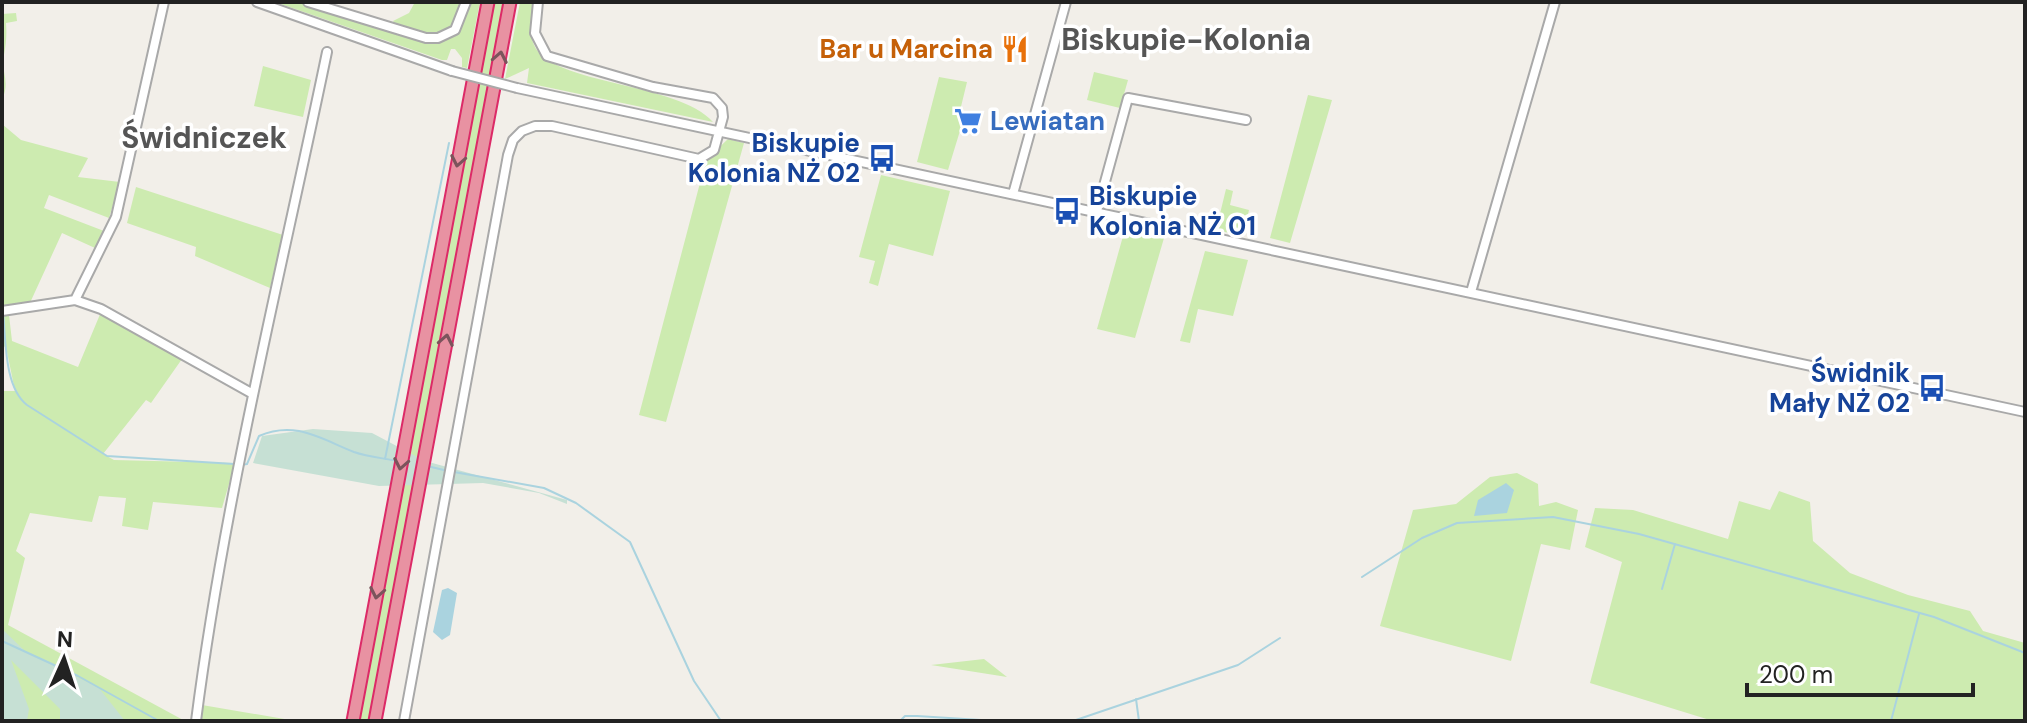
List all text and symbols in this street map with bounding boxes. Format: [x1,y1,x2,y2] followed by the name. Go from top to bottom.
[1061,20,1311,59] district label: Biskupie-Kolonia
[819,32,993,66] place label: Bar u Marcina
[1000,34,1030,64] restaurant icon: Bar u Marcina
[490,50,507,64] one-way arrow
[990,104,1105,138] place label: Lewiatan
[953,106,983,136] supermarket icon: Lewiatan
[121,118,287,157] district label: Świdniczek
[688,126,860,190] place label: Biskupie Kolonia NŻ 02
[867,143,897,173] bus stop icon: Biskupie Kolonia NŻ 02
[451,154,468,168] one-way arrow
[1089,179,1256,243] place label: Biskupie Kolonia NŻ 01
[1052,196,1082,226] bus stop icon: Biskupie Kolonia NŻ 01
[437,334,454,347] one-way arrow
[1769,356,1910,420] place label: Świdnik Mały NŻ 02
[1917,373,1947,403] bus stop icon: Świdnik Mały NŻ 02
[393,458,410,471] one-way arrow
[369,586,386,599] one-way arrow
[24,619,104,699] north arrow
[56,625,74,654] text: N
[1747,647,1973,697] scale bar
[1759,659,1833,690] text: 200 m

